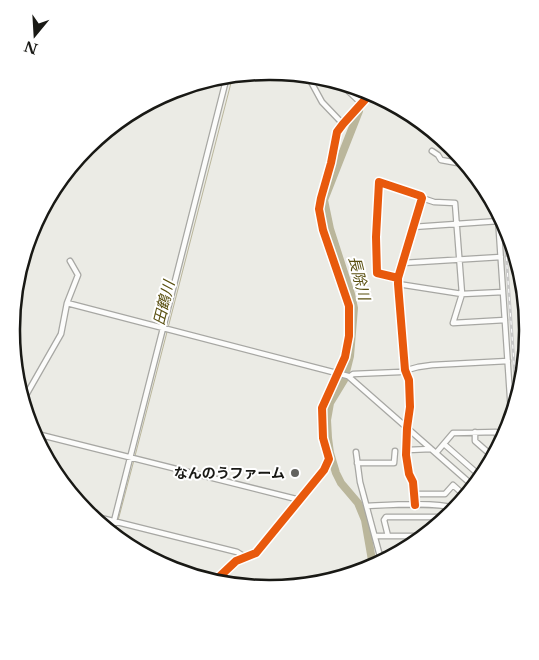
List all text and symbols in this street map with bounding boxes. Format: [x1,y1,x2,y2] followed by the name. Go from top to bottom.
[10,10,60,60] north arrow
[22,37,40,58] text: N
[345,254,375,304] water label: 長除川
[149,277,179,327] water label: 田鶴川
[174,464,285,482] place label: なんのうファーム
[289,467,301,479] marker: なんのうファーム

